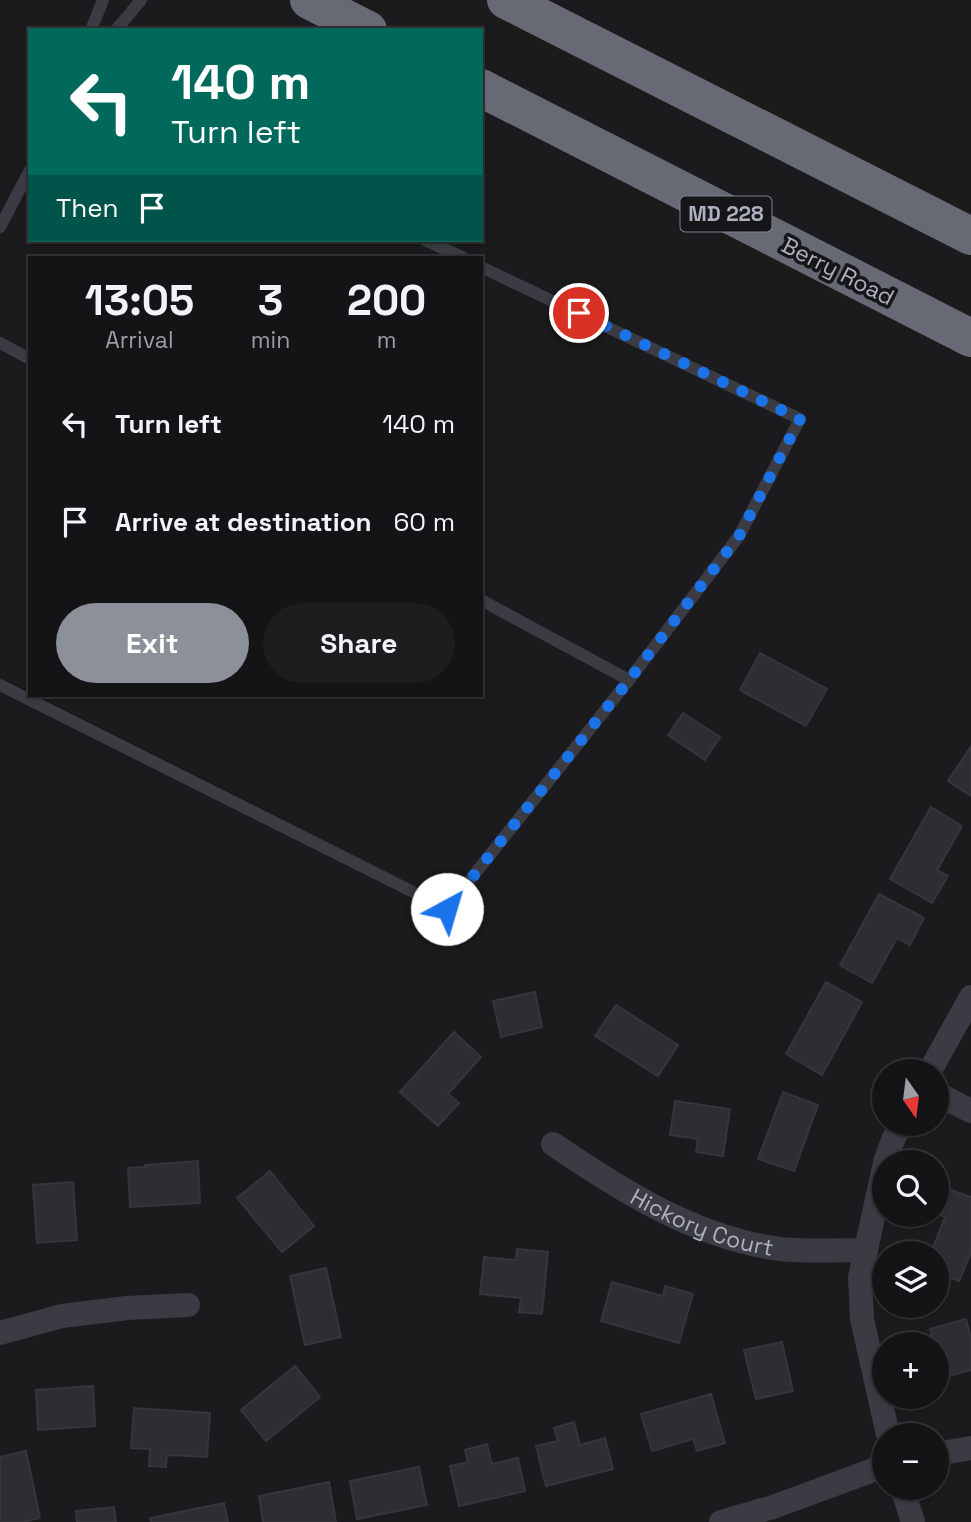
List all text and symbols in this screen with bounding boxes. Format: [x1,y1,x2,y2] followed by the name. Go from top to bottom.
[171,51,310,113] text: 140 m
[56,56,147,147] icon: left
[171,112,301,152] text: Turn left
[133,189,171,227] icon: arrive
[56,191,119,225] text: Then
[680,196,772,232] road number: MD 228
[777,230,899,312] street label: Berry Road
[85,274,194,327] text: 13:05
[258,274,283,327] text: 3
[347,274,426,327] text: 200
[549,283,609,343] pin
[560,294,598,332] icon: arrive
[105,325,174,355] text: Arrival
[251,325,290,355] text: min
[377,325,397,355] text: m
[56,405,94,443] icon: left
[115,407,222,441] text: Turn left
[382,407,455,441] text: 140 m
[56,503,94,541] icon: arrive
[115,505,372,539] text: Arrive at destination
[393,505,455,539] text: 60 m
[56,603,249,683] button: Exit
[263,603,455,683] button: Share
[410,872,484,946] position arrow
[872,1059,948,1136] north arrow
[872,1059,949,1500] map controls
[872,1150,949,1227] button: search
[625,1182,776,1263] street label: Hickory Court
[872,1241,949,1318] button: layers
[872,1332,949,1409] button: +
[872,1423,949,1500] button: −

